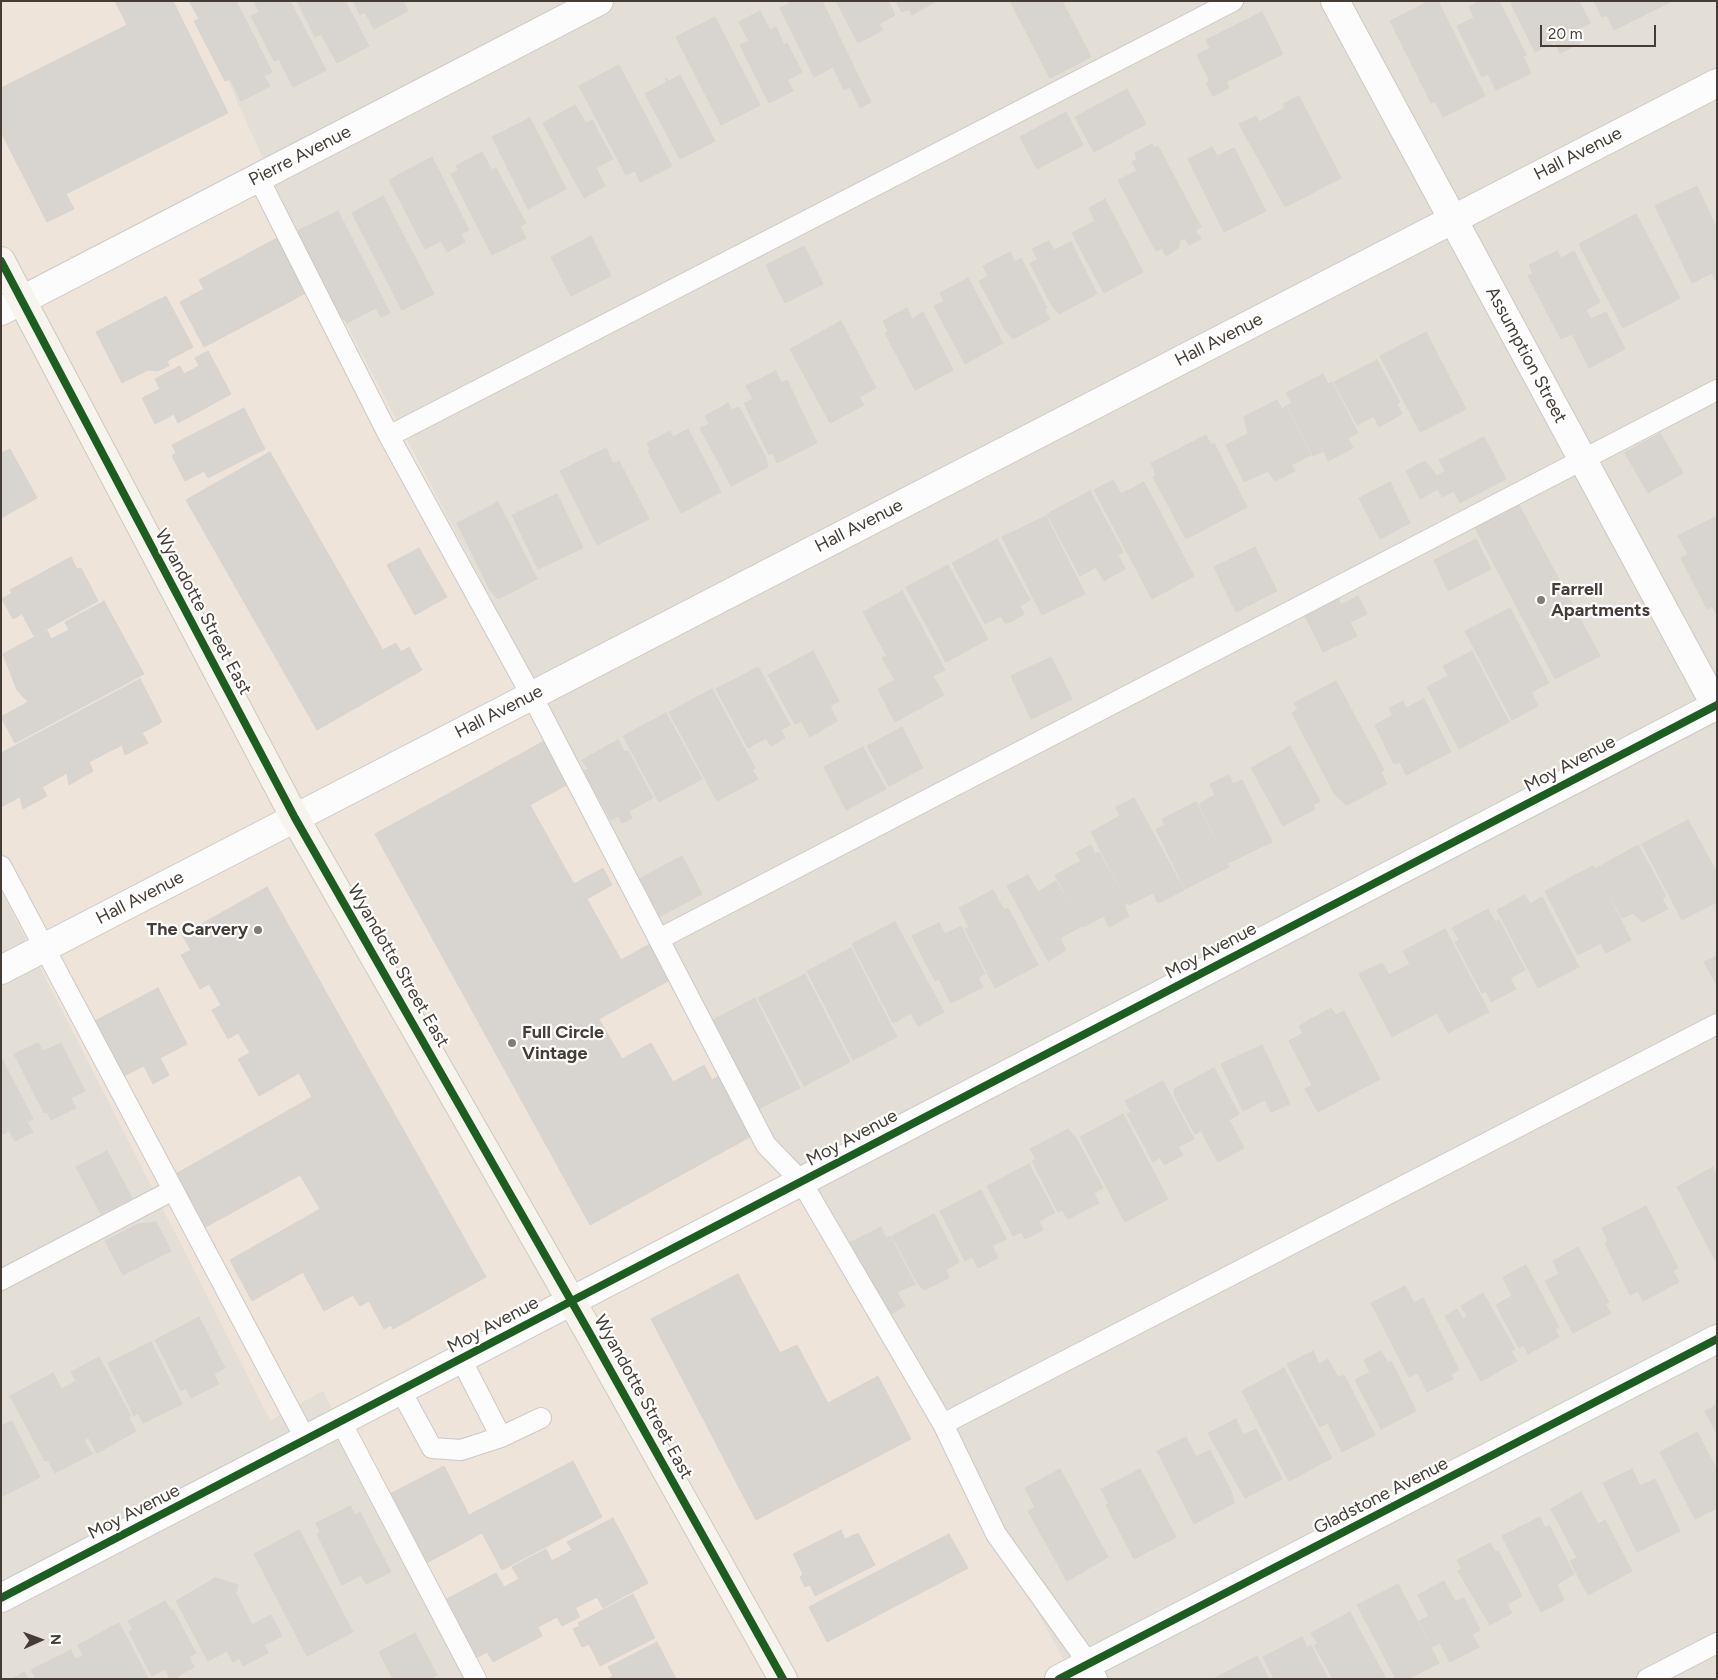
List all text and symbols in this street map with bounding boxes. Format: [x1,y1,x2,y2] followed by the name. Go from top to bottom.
[1543,15,1659,47] scale bar
[1548,25,1582,43] text: 20 m
[245,121,355,191] street label: Pierre Avenue
[1530,123,1626,185] street label: Hall Avenue
[1481,283,1571,427] street label: Assumption Street
[1171,309,1267,371] street label: Hall Avenue
[811,495,907,557] street label: Hall Avenue
[150,526,256,698] street label: Wyandotte Street East
[1551,579,1650,622] place label: Farrell Apartments
[1535,594,1547,606] marker: Farrell Apartments
[451,681,547,743] street label: Hall Avenue
[1521,731,1619,797] street label: Moy Avenue
[92,867,188,929] street label: Hall Avenue
[343,881,453,1051] street label: Wyandotte Street East
[1162,918,1260,984] street label: Moy Avenue
[147,919,248,941] place label: The Carvery
[252,924,264,936] marker: The Carvery
[522,1022,604,1064] place label: Full Circle Vintage
[506,1037,518,1049] marker: Full Circle Vintage
[803,1105,901,1171] street label: Moy Avenue
[444,1292,542,1358] street label: Moy Avenue
[589,1311,697,1483] street label: Wyandotte Street East
[1310,1453,1452,1539] street label: Gladstone Avenue
[84,1480,184,1544] street label: Moy Avenue
[15,1615,65,1665] north arrow
[47,1634,64,1645] text: N

